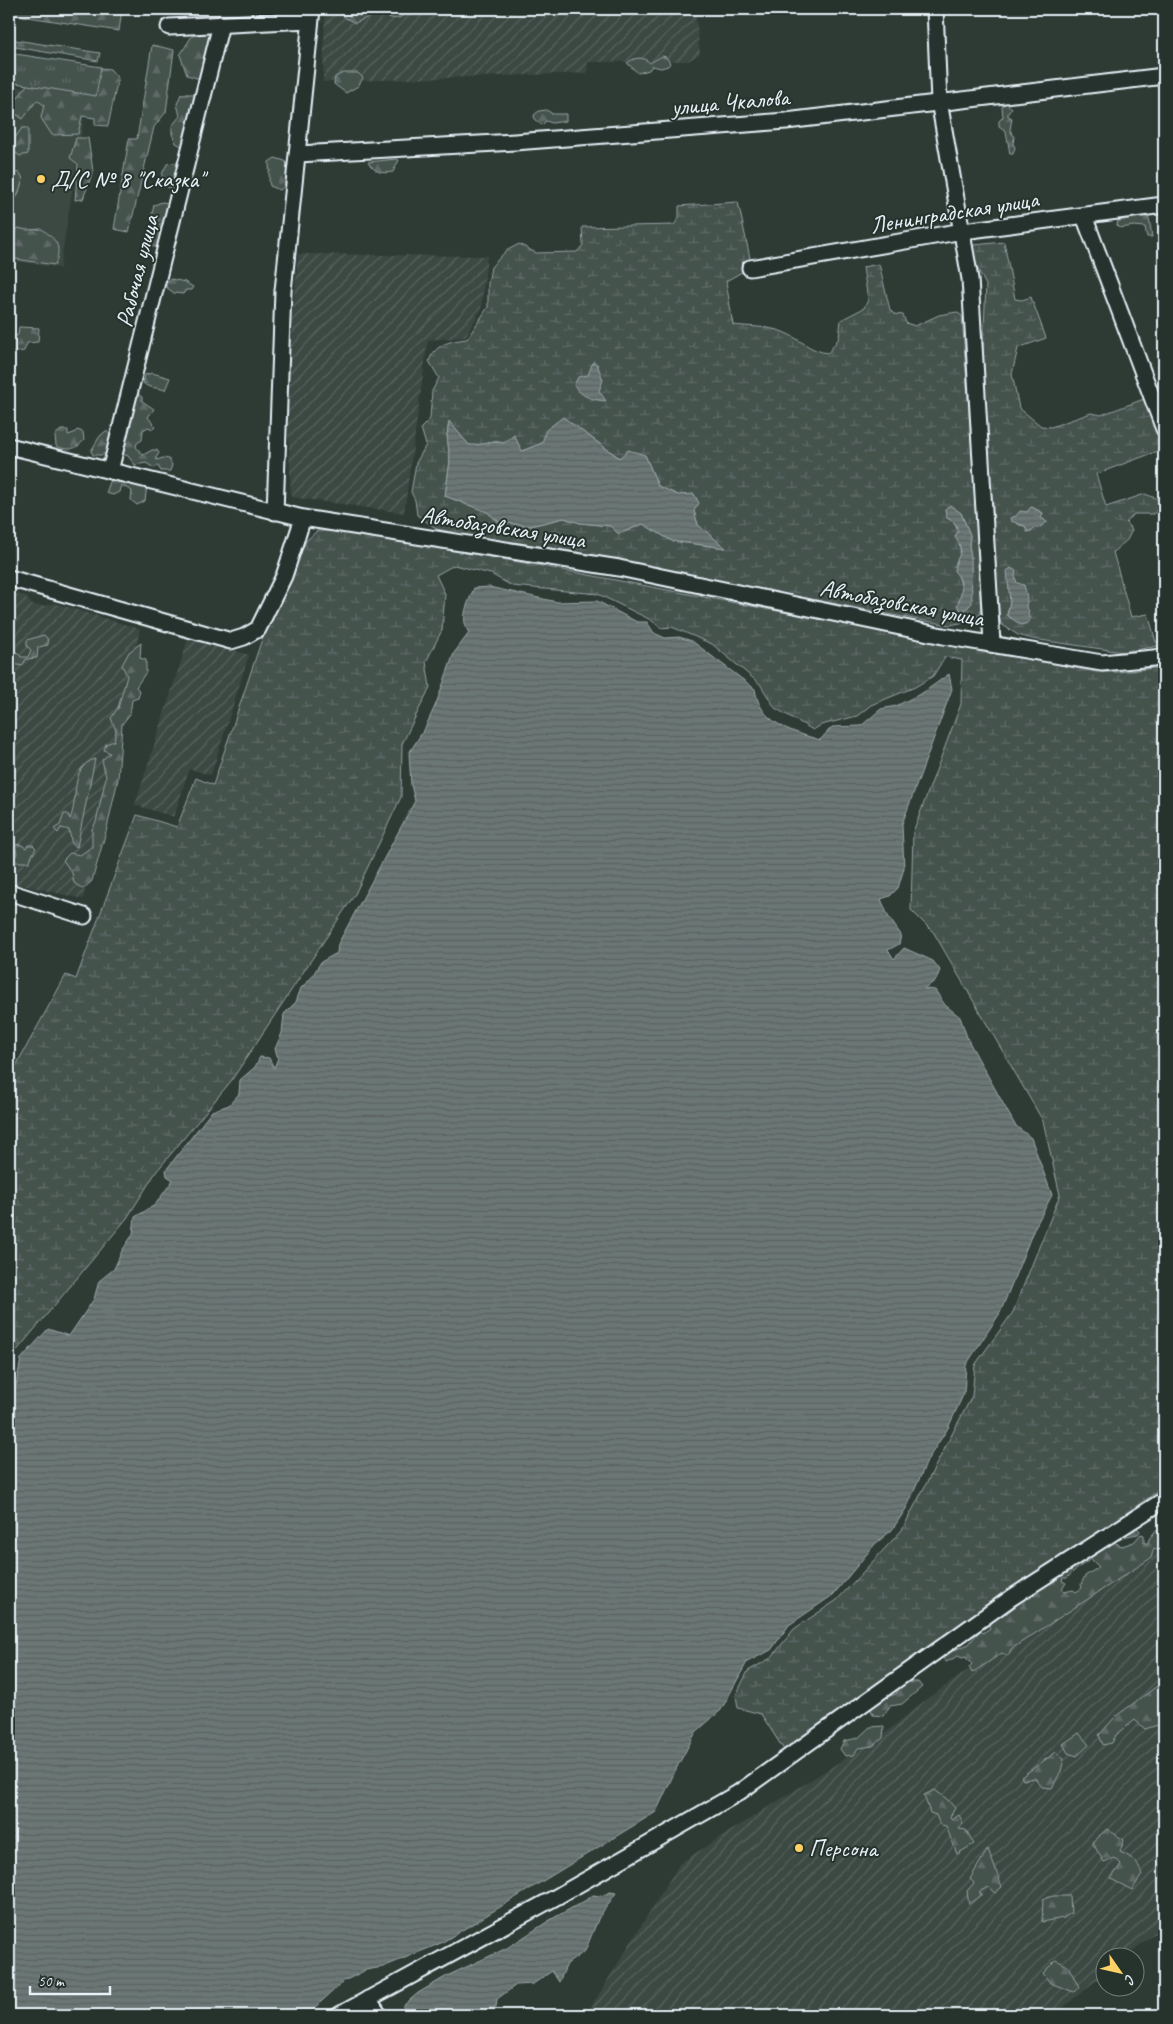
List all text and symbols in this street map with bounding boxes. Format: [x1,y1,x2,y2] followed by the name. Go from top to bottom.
[668,82,792,122] street label: улица Чкалова
[51,164,209,194] place label: Д/С № 8 "Сказка"
[35,173,47,185] marker: Д/С № 8 "Сказка"
[868,184,1042,240] street label: Ленинградская улица
[109,210,166,330] street label: Рабочая улица
[419,499,589,556] street label: Автобазовская улица
[817,572,988,635] street label: Автобазовская улица
[809,1833,879,1863] place label: Персона
[793,1842,805,1854] marker: Персона
[1096,1946,1146,1996] north arrow
[30,1964,110,1996] scale bar
[1120,1971,1139,1988] text: С
[38,1972,65,1991] text: 50 m

